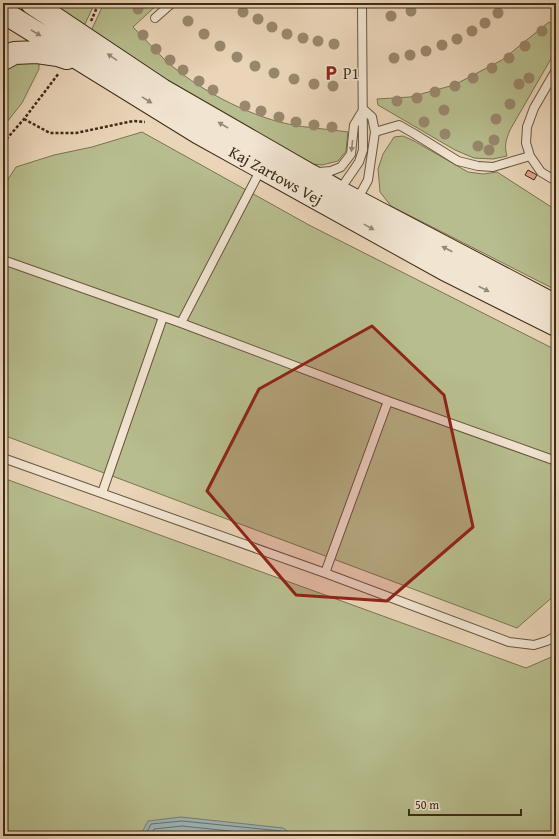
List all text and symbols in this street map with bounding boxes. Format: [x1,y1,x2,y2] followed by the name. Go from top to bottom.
[30,29,42,36] one-way arrow
[107,53,118,61] one-way arrow
[343,61,359,85] place label: P1
[322,64,340,82] parking icon: P1
[141,97,153,104] one-way arrow
[217,122,229,129] one-way arrow
[225,139,327,211] street label: Kaj Zartows Vej
[349,140,355,152] one-way arrow
[364,224,375,231] one-way arrow
[441,245,453,252] one-way arrow
[478,286,490,292] one-way arrow
[409,791,521,817] scale bar
[415,796,439,813] text: 50 m

